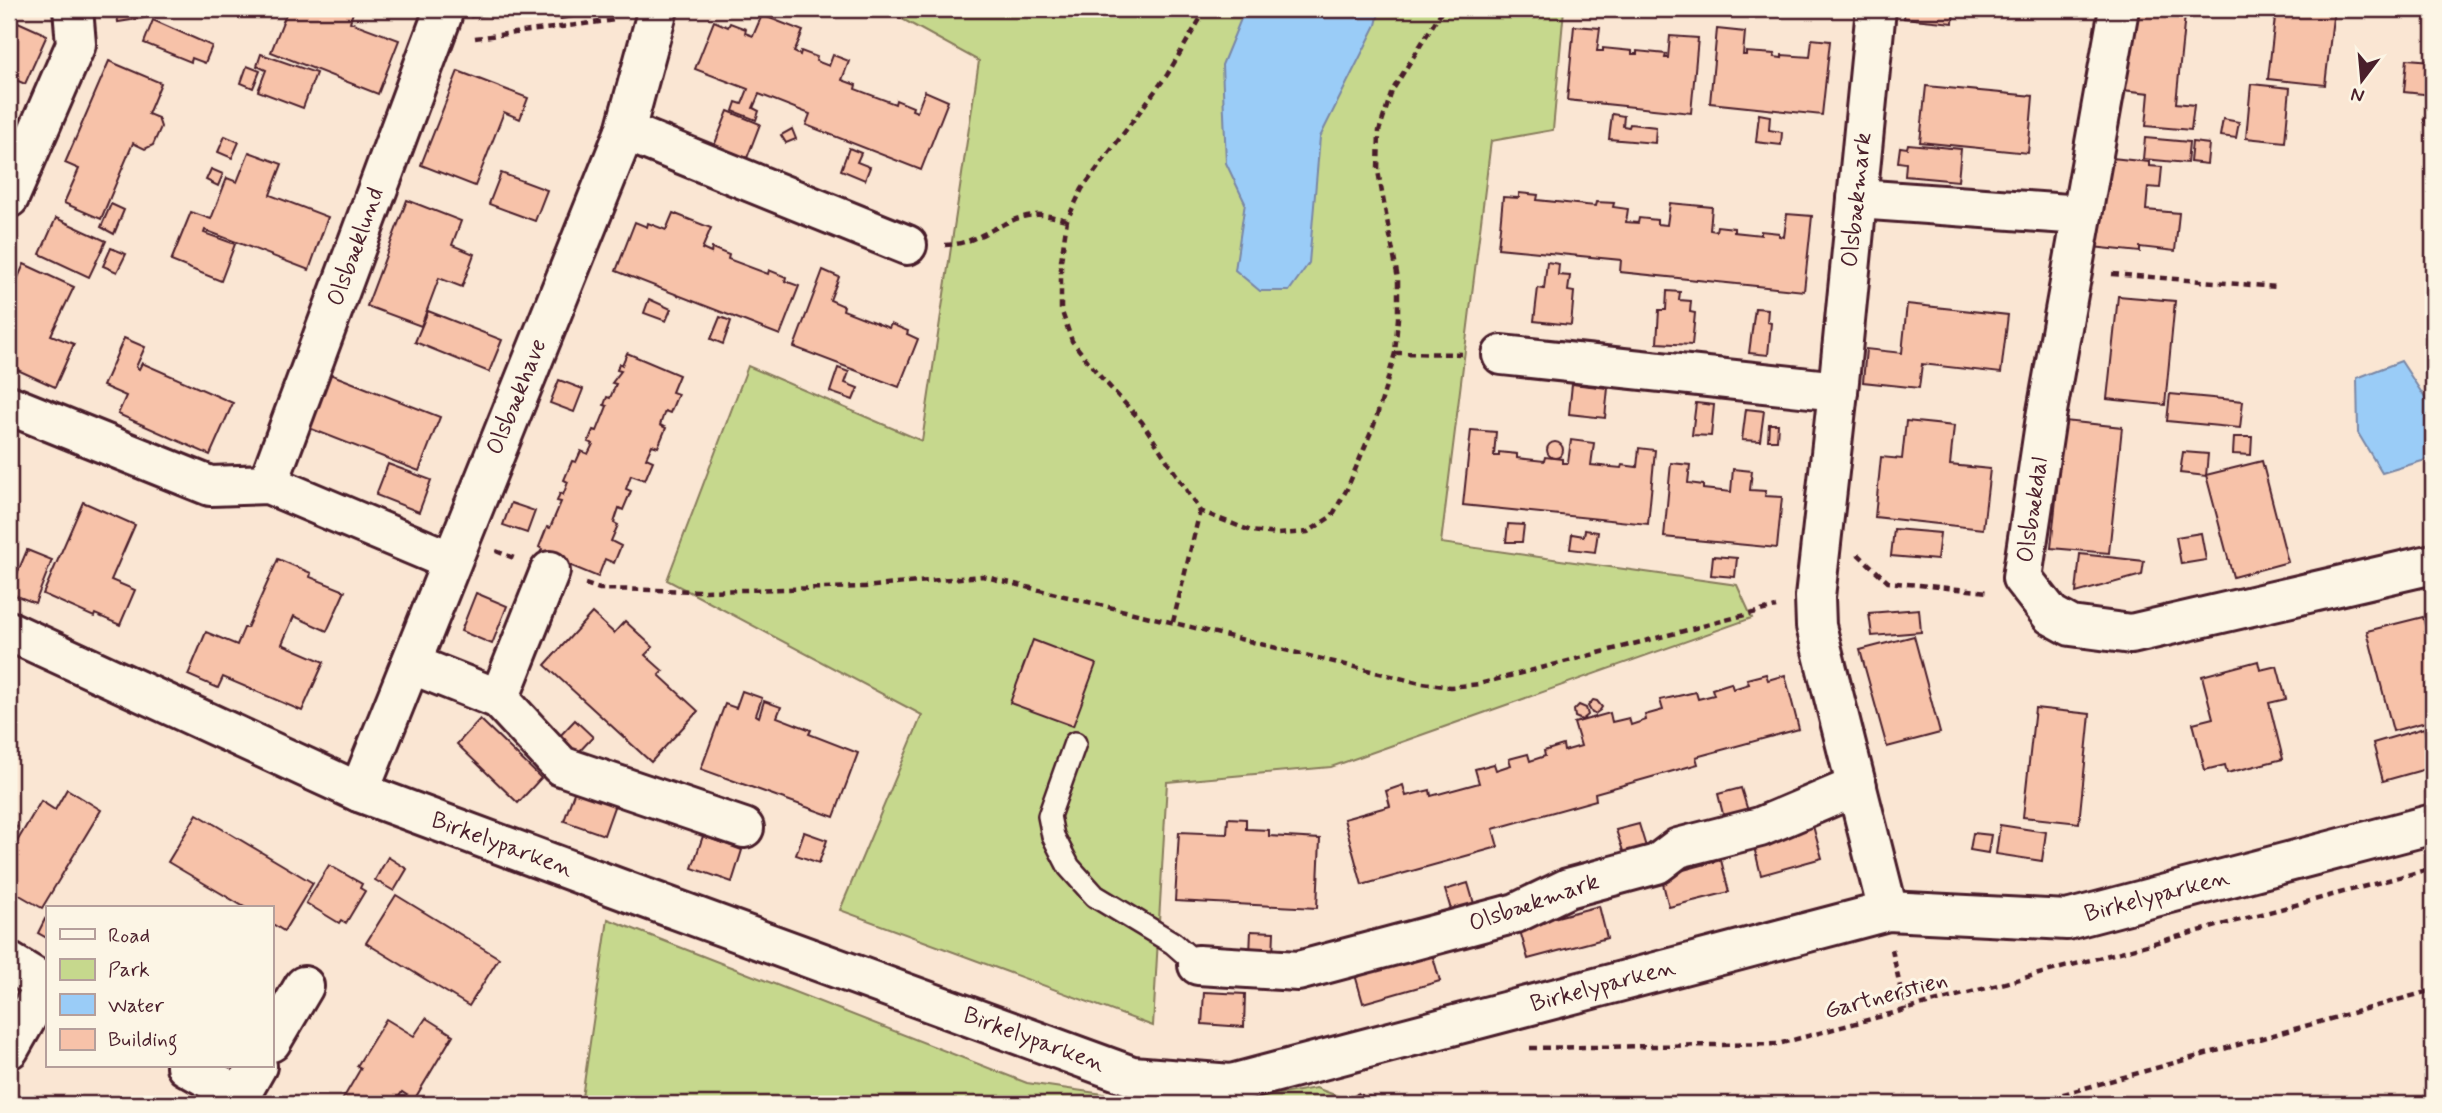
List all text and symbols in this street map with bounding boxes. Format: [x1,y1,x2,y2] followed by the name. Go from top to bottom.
[2326,46,2396,116] north arrow
[2348,81,2367,109] text: N
[1834,131,1880,269] street label: Olsbækmark
[320,183,392,311] street label: Olsbæklund
[480,334,554,460] street label: Olsbækhave
[2010,455,2056,565] street label: Olsbækdal
[427,805,577,885] street label: Birkelyparken
[2081,862,2233,930] street label: Birkelyparken
[1465,866,1603,940] street label: Olsbækmark
[46,906,273,1068] legend
[108,922,150,950] text: Road
[1527,952,1679,1020] street label: Birkelyparken
[108,956,150,984] text: Park
[1821,965,1951,1027] street label: Gartnerstien
[108,992,164,1020] text: Water
[959,1000,1109,1080] street label: Birkelyparken
[108,1026,178,1056] text: Building

